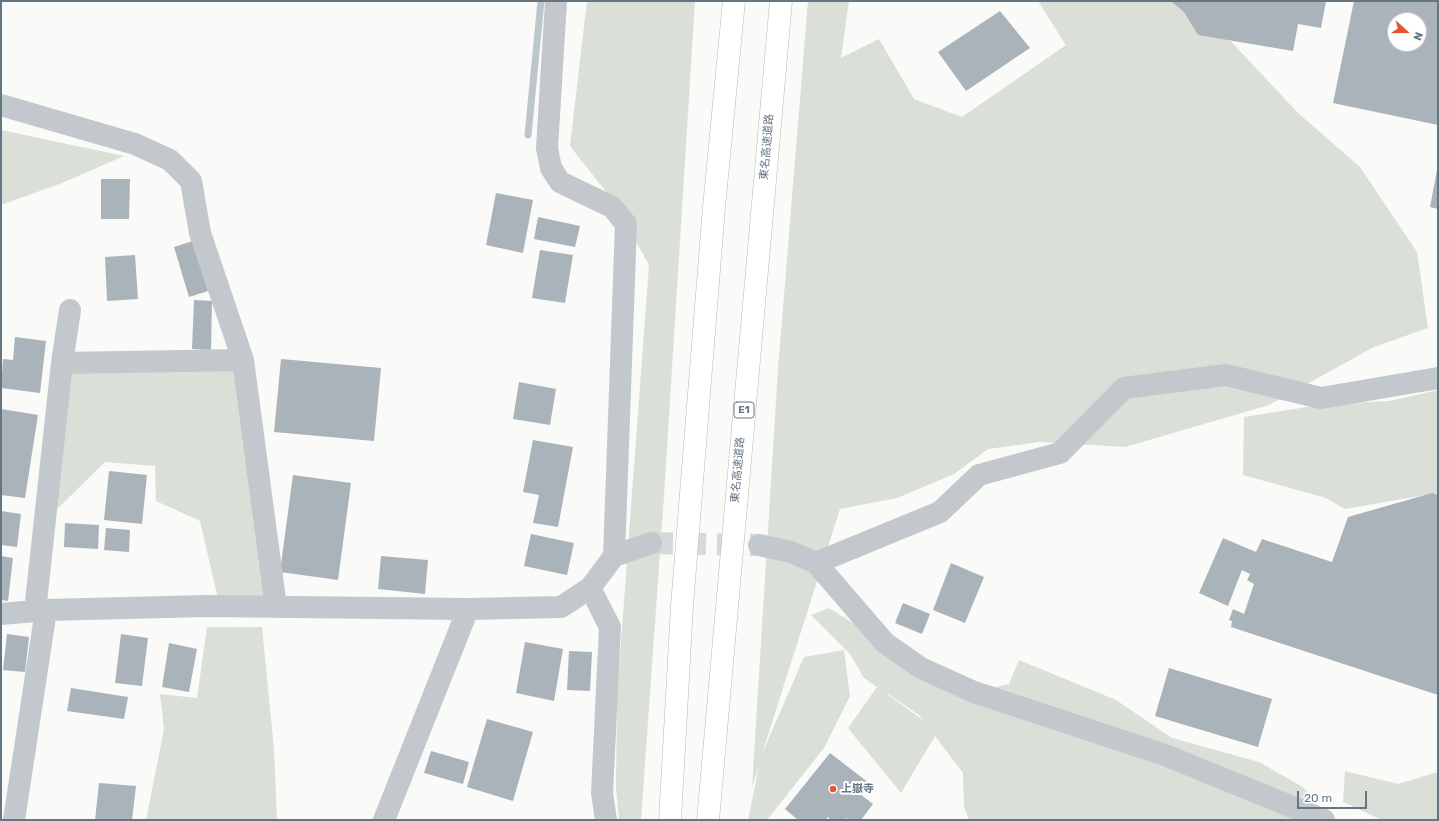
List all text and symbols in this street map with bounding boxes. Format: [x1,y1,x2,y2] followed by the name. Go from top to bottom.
[1387,12,1427,52] north arrow
[1410,30,1425,42] text: N
[758,114,776,180] street label: 東名高速道路
[734,402,754,418] road number: E1
[729,437,747,503] street label: 東名高速道路
[841,782,874,796] place label: 上嶽寺
[1299,783,1369,809] scale bar
[828,784,838,794] marker: 上嶽寺
[1304,791,1332,805] text: 20 m

